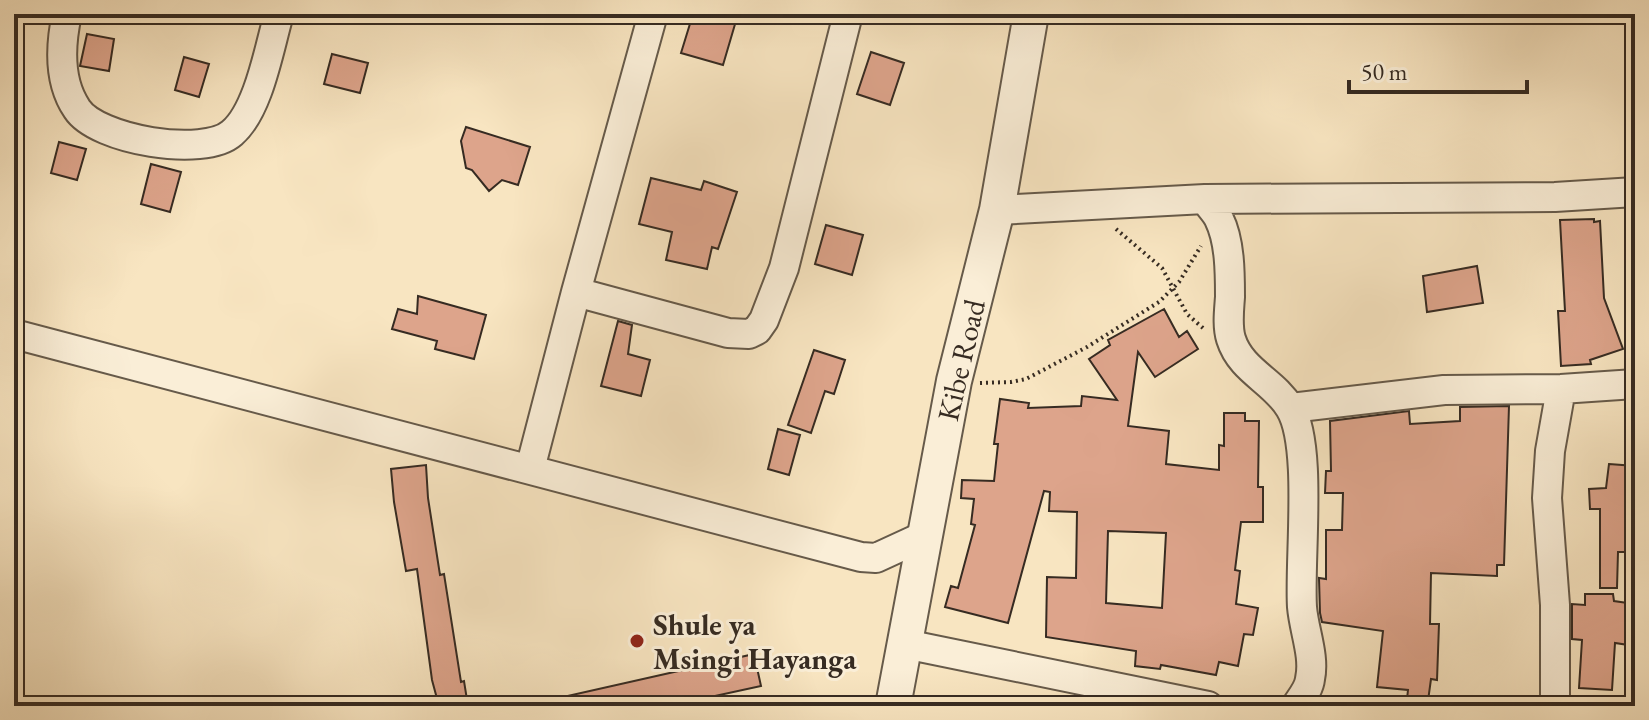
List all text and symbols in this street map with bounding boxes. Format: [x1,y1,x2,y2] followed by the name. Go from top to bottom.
[1349,44,1527,94] scale bar
[1361,56,1408,87] text: 50 m
[928,295,994,425] street label: Kibe Road
[653,605,857,678] place label: Shule ya Msingi Hayanga
[628,632,646,650] marker: Shule ya Msingi Hayanga

